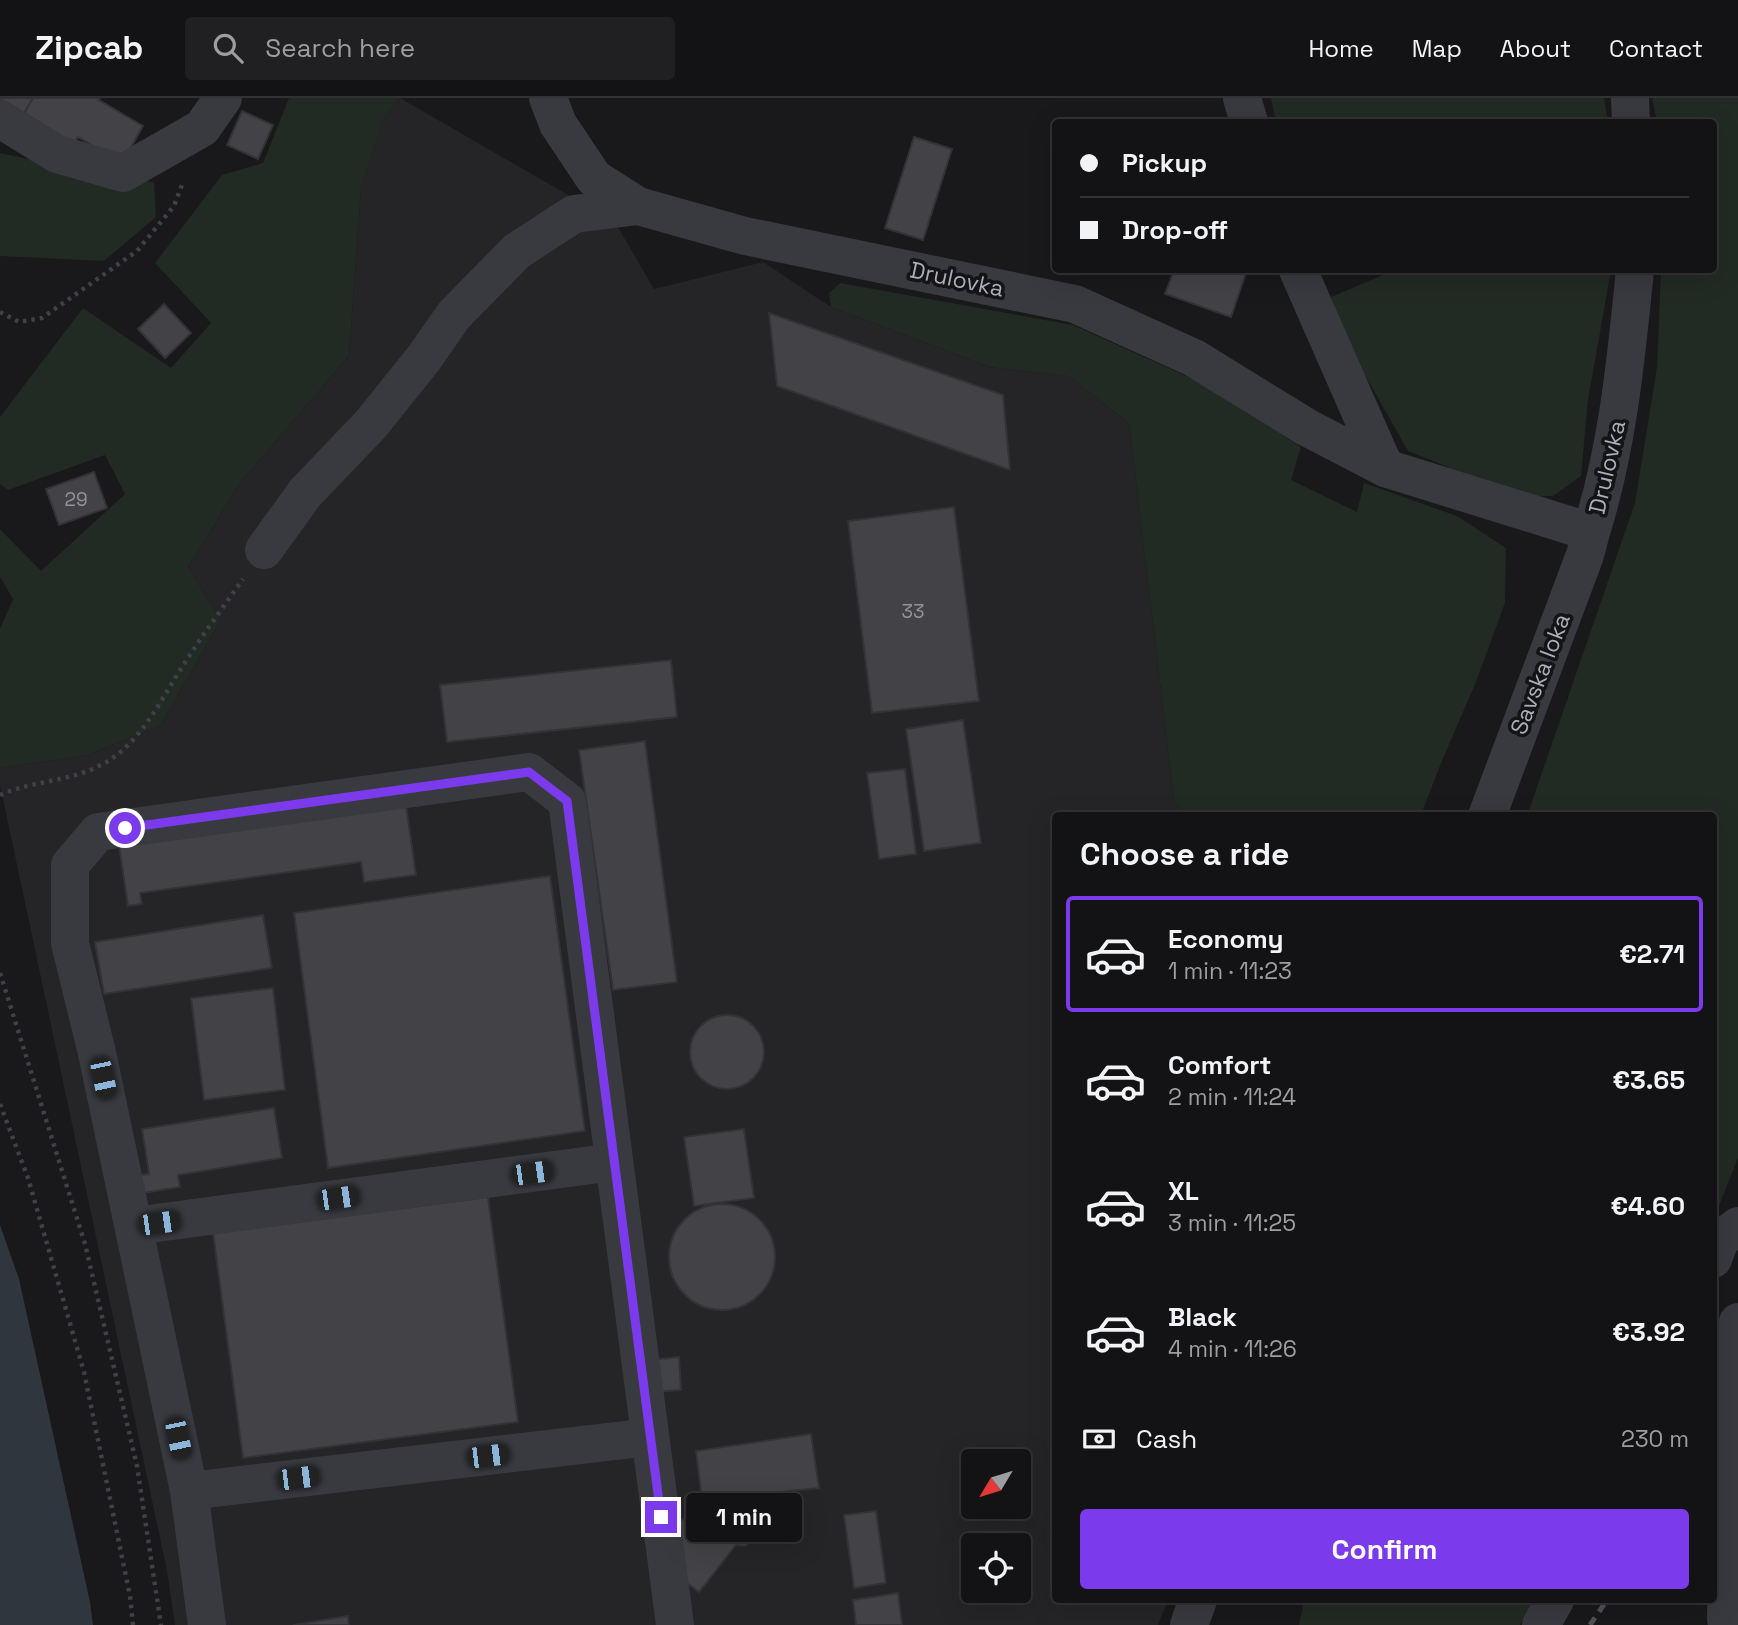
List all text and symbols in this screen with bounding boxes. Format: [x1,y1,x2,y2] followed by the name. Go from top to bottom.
[185,17,675,80] search box
[35,27,143,69] text: Zipcab
[209,29,247,67] icon: search
[265,31,415,65] text: Search here
[1308,33,1374,64] text: Home
[1412,33,1462,64] text: Map
[1500,33,1571,64] text: About
[1609,33,1703,64] text: Contact
[1122,146,1207,180] text: Pickup
[1122,213,1228,247] text: Drop-off
[907,254,1007,304] street label: Drulovka
[1582,417,1632,517] street label: Drulovka
[64,487,88,512] house number: 29
[902,599,924,624] house number: 33
[1503,609,1577,739] street label: Savska loka
[109,812,141,844] route start
[1080,834,1290,874] text: Choose a ride
[1168,922,1284,956] text: Economy
[1084,923,1147,986] icon: car
[1619,937,1685,971] text: €2.71
[1168,956,1292,986] text: 1 min · 11:23
[1168,1048,1271,1082] text: Comfort
[1084,1049,1147,1112] icon: car
[89,1055,118,1101] car
[1612,1063,1685,1097] text: €3.65
[1168,1082,1296,1112] text: 2 min · 11:24
[510,1160,555,1186] car
[1168,1174,1199,1208] text: XL
[1084,1175,1147,1238] icon: car
[316,1185,361,1211] car
[1610,1189,1685,1223] text: €4.60
[1168,1208,1296,1238] text: 3 min · 11:25
[137,1210,182,1236] car
[1168,1300,1237,1334] text: Black
[1084,1301,1147,1364] icon: car
[1612,1315,1685,1349] text: €3.92
[1168,1334,1297,1364] text: 4 min · 11:26
[164,1415,193,1461] car
[1080,1420,1118,1458] icon: cash
[1136,1422,1197,1456] text: Cash
[1621,1424,1689,1454] text: 230 m
[466,1443,511,1469] car
[961,1449,1031,1519] north arrow
[961,1449,1031,1603] map controls
[276,1465,321,1491] car
[686,1492,801,1542] callout: 1 min
[645,1501,677,1533] route end
[716,1502,772,1532] text: 1 min
[1080,1509,1689,1589] button: Confirm
[961,1533,1031,1603] button: locate

